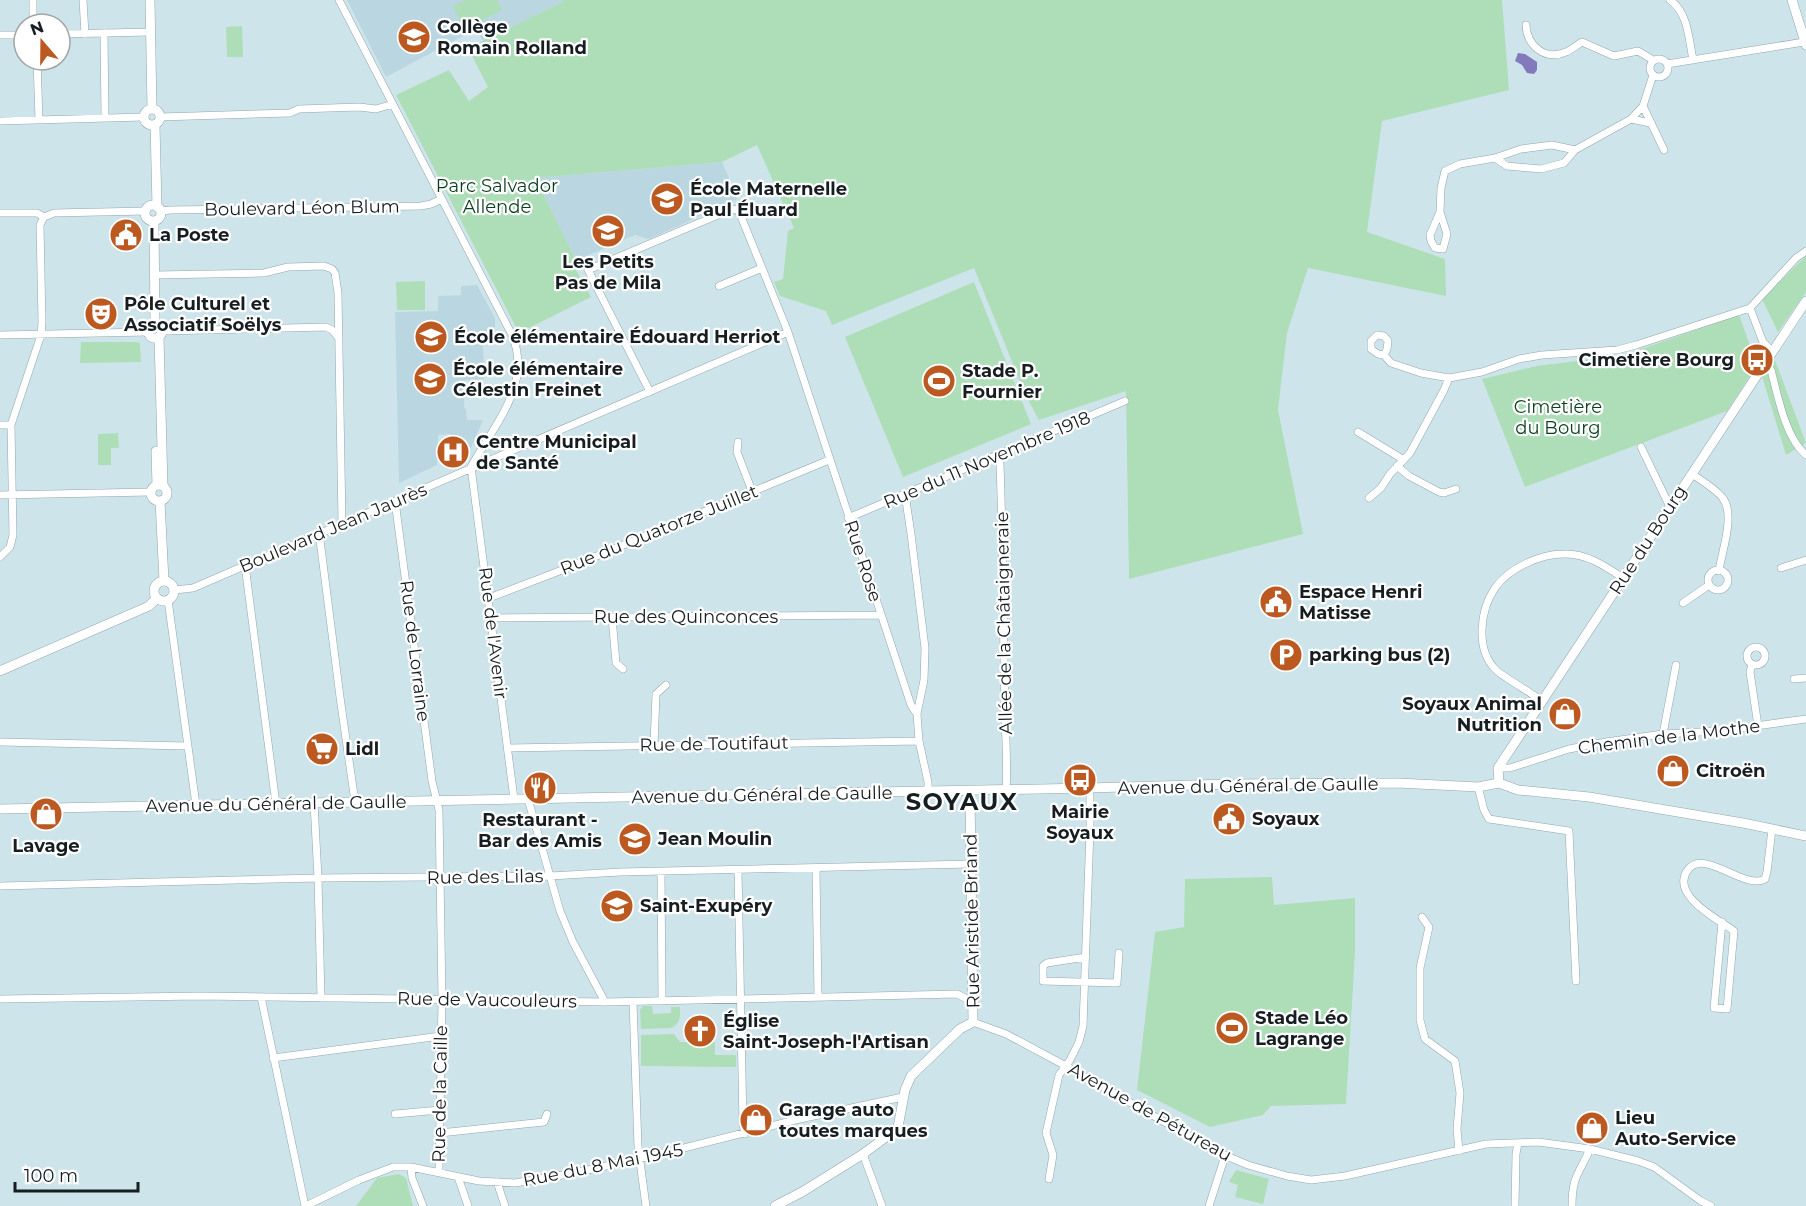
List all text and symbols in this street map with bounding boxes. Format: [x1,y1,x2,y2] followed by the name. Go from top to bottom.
[12,12,72,72] north arrow
[437,16,587,59] place label: Collège Romain Rolland
[28,17,46,40] text: N
[396,19,432,55] school or university icon: Collège Romain Rolland
[436,175,558,218] park label: Parc Salvador Allende
[690,178,847,221] place label: École Maternelle Paul Éluard
[649,181,685,217] school or university icon: École Maternelle Paul Éluard
[204,195,400,221] street label: Boulevard Léon Blum
[590,213,626,249] school or university icon: Les Petits Pas de Mila
[108,217,144,253] public building icon: La Poste
[149,224,229,246] place label: La Poste
[555,251,661,294] place label: Les Petits Pas de Mila
[123,293,282,336] place label: Pôle Culturel et Associatif Soëlys
[83,296,119,332] theatre icon: Pôle Culturel et Associatif Soëlys
[413,319,449,355] school or university icon: École élémentaire Édouard Herriot
[454,326,781,348] place label: École élémentaire Édouard Herriot
[1739,342,1775,378] bus stop icon: Cimetière Bourg
[1578,349,1734,371] place label: Cimetière Bourg
[453,358,623,401] place label: École élémentaire Célestin Freinet
[962,360,1042,403] place label: Stade P. Fournier
[412,361,448,397] school or university icon: École élémentaire Célestin Freinet
[921,363,957,399] sports icon: Stade P. Fournier
[1514,396,1602,439] park label: Cimetière du Bourg
[880,406,1094,514] street label: Rue du 11 Novembre 1918
[476,431,637,474] place label: Centre Municipal de Santé
[435,434,471,470] hospital icon: Centre Municipal de Santé
[236,478,430,578] street label: Boulevard Jean Jaurès
[557,480,761,580] street label: Rue du Quatorze Juillet
[1604,481,1692,599] street label: Rue du Bourg
[991,511,1017,735] street label: Allée de la Châtaigneraie
[839,517,887,605] street label: Rue Rose
[474,566,512,700] street label: Rue de l'Avenir
[395,579,435,723] street label: Rue de Lorraine
[1299,581,1422,624] place label: Espace Henri Matisse
[1258,584,1294,620] public building icon: Espace Henri Matisse
[594,606,778,628] street label: Rue des Quinconces
[1268,637,1304,673] parking icon: parking bus (2)
[1309,644,1450,666] place label: parking bus (2)
[1402,693,1542,736] place label: Soyaux Animal Nutrition
[1547,696,1583,732] shop icon: Soyaux Animal Nutrition
[1577,715,1761,759] street label: Chemin de la Mothe
[304,731,340,767] supermarket icon: Lidl
[639,732,789,756] street label: Rue de Toutifaut
[345,738,379,760] place label: Lidl
[1655,753,1691,789] shop icon: Citroën
[1696,760,1765,782] place label: Citroën
[1062,762,1098,798] bus stop icon: Mairie Soyaux
[522,770,558,806] restaurant icon: Restaurant - Bar des Amis
[1117,773,1379,799] street label: Avenue du Général de Gaulle
[631,782,893,808] street label: Avenue du Général de Gaulle
[906,787,1018,816] district label: SOYAUX
[145,791,407,817] street label: Avenue du Général de Gaulle
[28,796,64,832] shop icon: Lavage
[1046,801,1114,844] place label: Mairie Soyaux
[1211,801,1247,837] public building icon: Soyaux
[1252,808,1320,830] place label: Soyaux
[478,809,602,852] place label: Restaurant - Bar des Amis
[617,821,653,857] school or university icon: Jean Moulin
[657,828,772,850] place label: Jean Moulin
[959,833,985,1009] street label: Rue Aristide Briand
[12,835,80,857] place label: Lavage
[426,865,544,889] street label: Rue des Lilas
[599,888,635,924] school or university icon: Saint-Exupéry
[640,895,772,917] place label: Saint-Exupéry
[397,987,577,1013] street label: Rue de Vaucouleurs
[1255,1007,1348,1050] place label: Stade Léo Lagrange
[723,1010,929,1053] place label: Église Saint-Joseph-l'Artisan
[1214,1010,1250,1046] sports icon: Stade Léo Lagrange
[682,1013,718,1049] church icon: Église Saint-Joseph-l'Artisan
[428,1025,452,1163] street label: Rue de la Caille
[1064,1058,1236,1166] street label: Avenue de Pétureau
[779,1099,928,1142] place label: Garage auto toutes marques
[738,1102,774,1138] shop icon: Garage auto toutes marques
[1614,1107,1736,1150] place label: Lieu Auto-Service
[1574,1110,1610,1146] shop icon: Lieu Auto-Service
[521,1139,685,1191] street label: Rue du 8 Mai 1945
[15,1155,138,1193] scale bar
[24,1165,78,1187] text: 100 m

